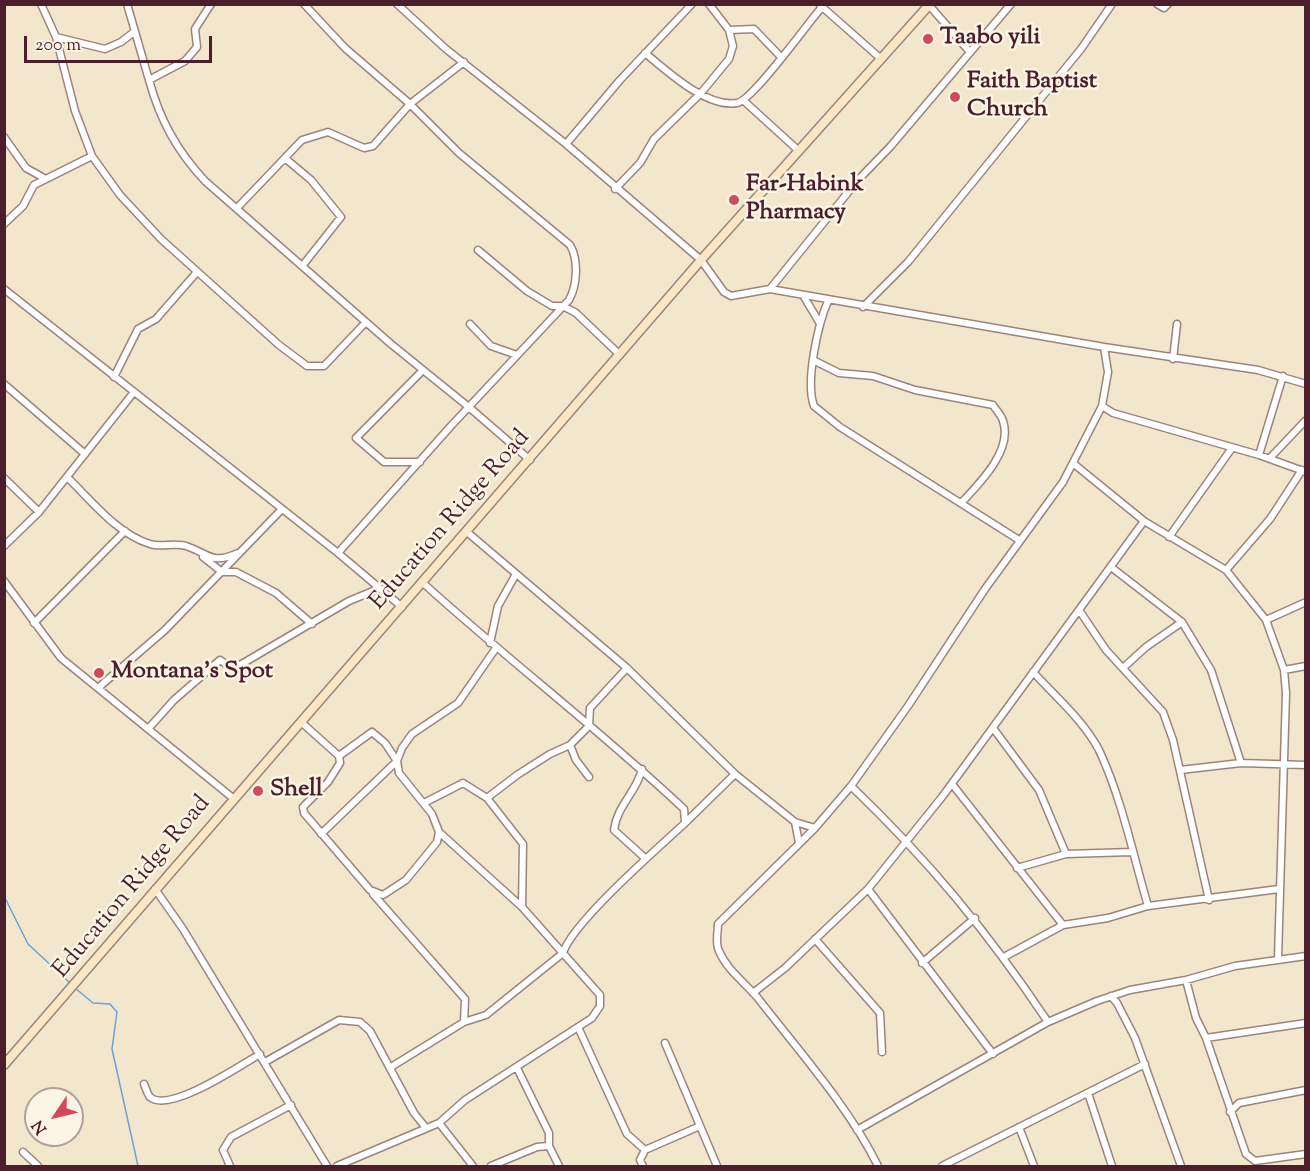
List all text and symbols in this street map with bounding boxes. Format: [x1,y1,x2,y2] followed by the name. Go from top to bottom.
[27,24,214,62] scale bar
[940,25,1040,53] place label: Taabo yili
[921,32,935,46] marker: Taabo yili
[35,33,81,59] text: 200 m
[967,69,1097,125] place label: Faith Baptist Church
[948,90,962,104] marker: Faith Baptist Church
[746,172,864,228] place label: Far-Habink Pharmacy
[727,193,741,207] marker: Far-Habink Pharmacy
[365,425,537,617] street label: Education Ridge Road
[111,659,273,687] place label: Montana's Spot
[92,666,106,680] marker: Montana's Spot
[270,777,323,805] place label: Shell
[251,784,265,798] marker: Shell
[48,791,218,985] street label: Education Ridge Road
[24,1087,84,1147] north arrow
[27,1115,54,1138] text: N

